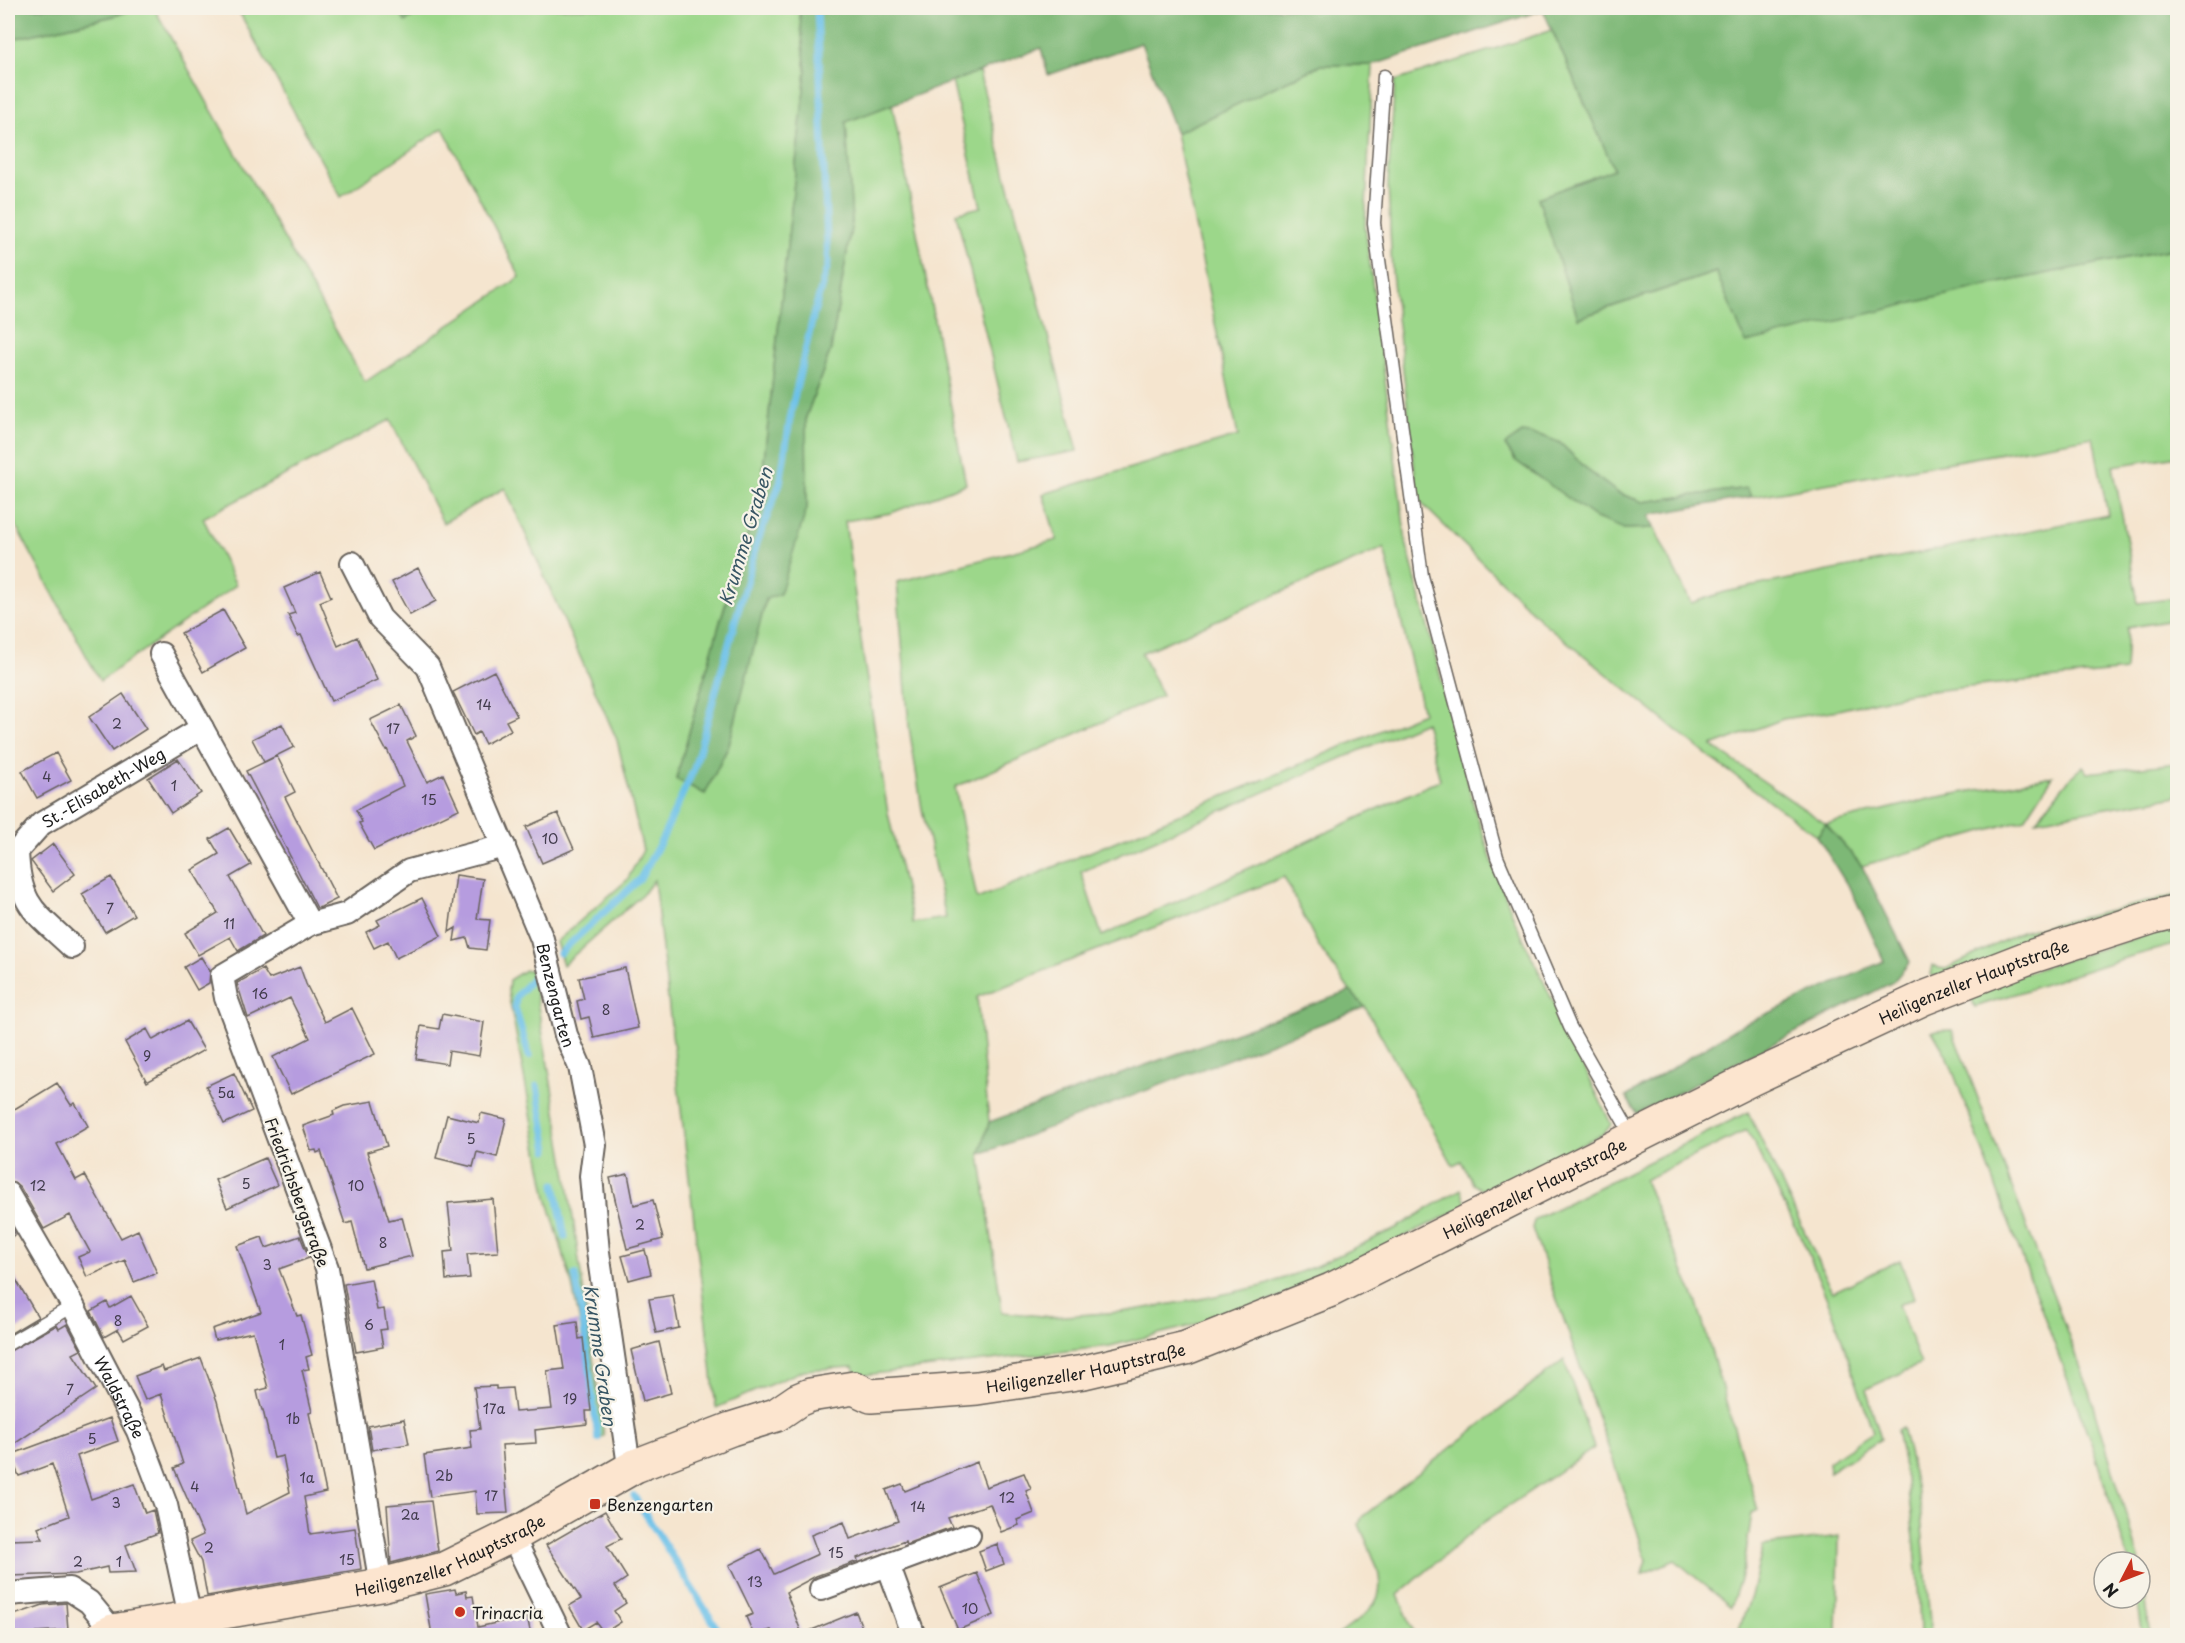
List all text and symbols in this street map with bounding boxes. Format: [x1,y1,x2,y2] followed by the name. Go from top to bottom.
[711,463,779,608] water label: Krumme Graben
[476,694,492,715] house number: 14
[112,713,122,734] house number: 2
[386,718,400,739] house number: 17
[37,741,169,833] street label: St.-Elisabeth-Weg
[42,766,52,787] house number: 4
[171,775,177,796] house number: 1
[421,789,437,810] house number: 15
[542,828,558,849] house number: 10
[106,898,114,919] house number: 7
[223,913,235,934] house number: 11
[1874,933,2072,1030] street label: Heiligenzeller Hauptstraße
[531,941,582,1051] street label: Benzengarten
[252,983,268,1004] house number: 16
[602,999,610,1020] house number: 8
[143,1045,151,1066] house number: 9
[217,1082,235,1103] house number: 5a
[260,1114,336,1270] street label: Friedrichsbergstraße
[466,1128,476,1149] house number: 5
[1438,1132,1630,1244] street label: Heiligenzeller Hauptstraße
[241,1173,251,1194] house number: 5
[30,1175,46,1196] house number: 12
[348,1175,364,1196] house number: 10
[635,1214,645,1235] house number: 2
[379,1232,387,1253] house number: 8
[262,1254,272,1275] house number: 3
[578,1282,624,1428] water label: Krumme Graben
[114,1310,122,1331] house number: 8
[364,1314,374,1335] house number: 6
[279,1334,285,1355] house number: 1
[984,1337,1188,1399] street label: Heiligenzeller Hauptstraße
[89,1351,152,1442] street label: Waldstraße
[66,1379,74,1400] house number: 7
[563,1388,577,1409] house number: 19
[483,1398,506,1419] house number: 17a
[286,1408,300,1429] house number: 1b
[87,1428,97,1449] house number: 5
[435,1465,453,1486] house number: 2b
[300,1467,315,1488] house number: 1a
[190,1476,200,1497] house number: 4
[484,1485,498,1506] house number: 17
[999,1487,1015,1508] house number: 12
[111,1492,121,1513] house number: 3
[607,1492,713,1516] place label: Benzengarten
[910,1496,926,1517] house number: 14
[588,1497,602,1511] marker: Benzengarten
[401,1504,419,1525] house number: 2a
[353,1508,549,1601] street label: Heiligenzeller Hauptstraße
[204,1537,214,1558] house number: 2
[828,1542,844,1563] house number: 15
[339,1549,355,1570] house number: 15
[2092,1550,2152,1610] north arrow
[73,1551,83,1572] house number: 2
[116,1551,122,1572] house number: 1
[747,1571,763,1592] house number: 13
[2097,1578,2123,1603] text: N
[962,1598,978,1619] house number: 10
[472,1600,543,1624] place label: Trinacria
[453,1605,467,1619] marker: Trinacria

